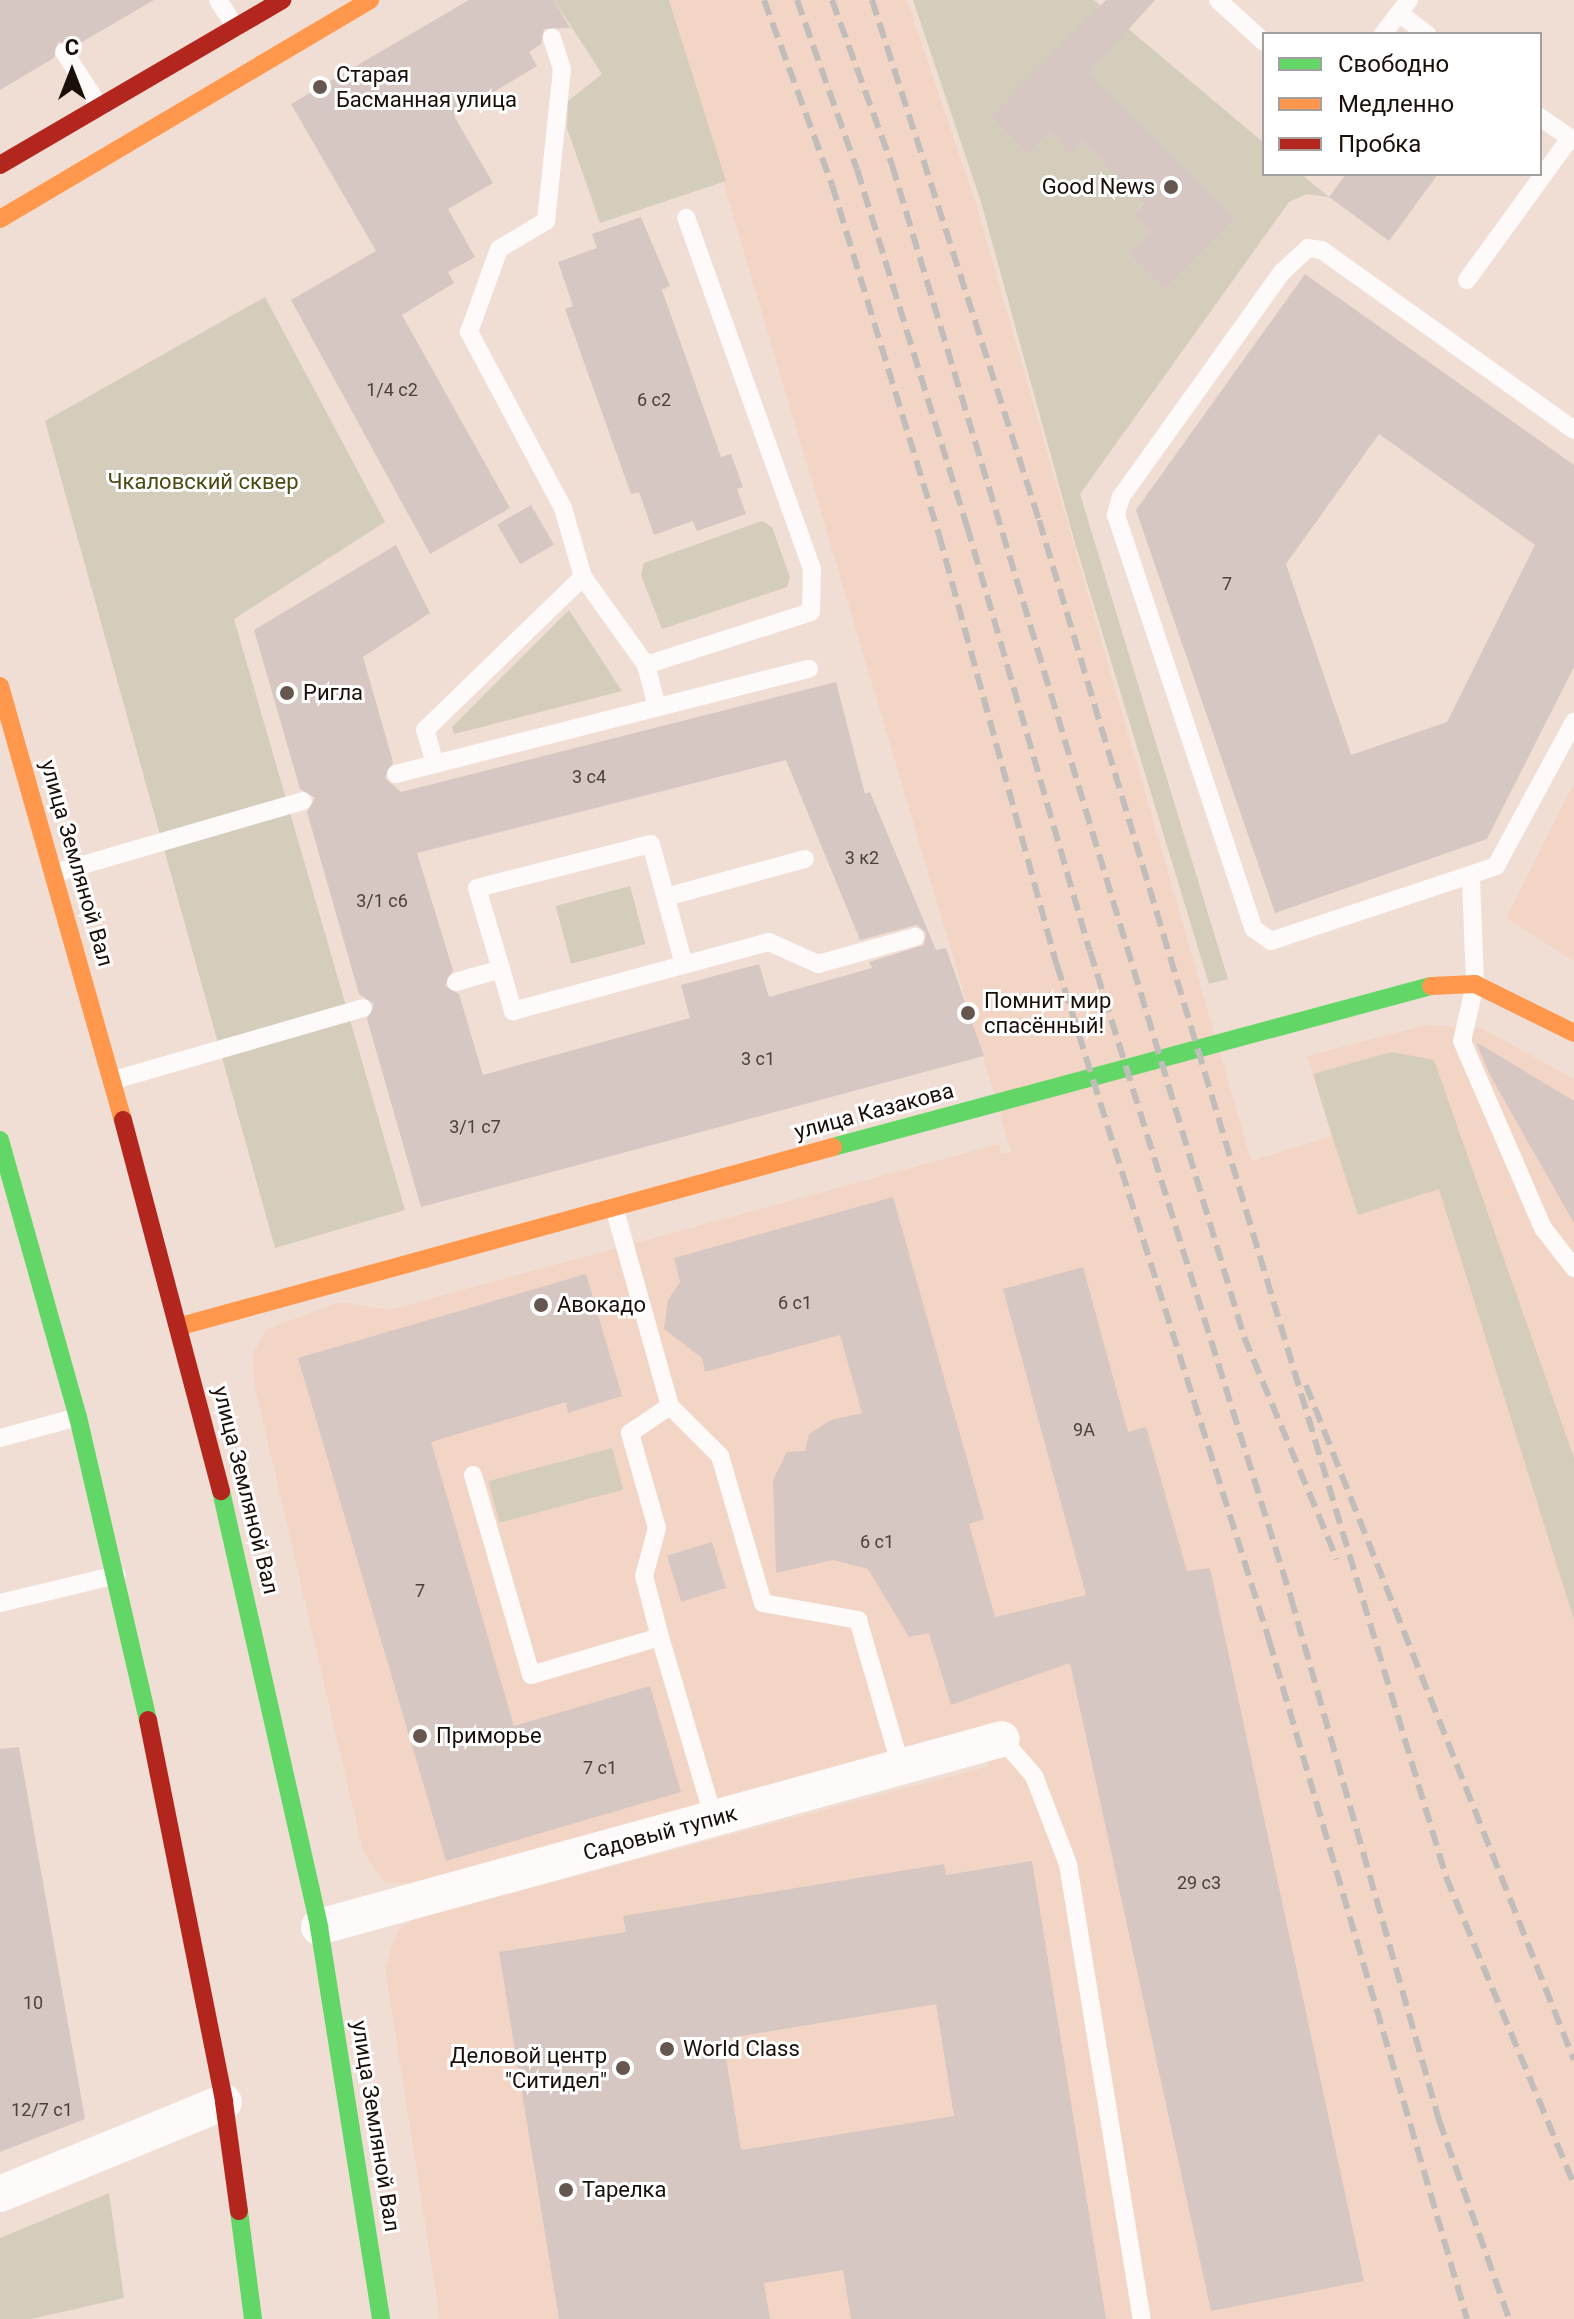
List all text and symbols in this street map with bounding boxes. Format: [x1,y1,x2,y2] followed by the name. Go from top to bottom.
[32,32,112,112] north arrow
[1262,32,1542,176] legend
[65,35,79,60] text: С
[1338,50,1449,78] text: Свободно
[336,61,517,112] place label: Старая Басманная улица
[311,78,329,96] marker: Старая Басманная улица
[1338,90,1454,118] text: Медленно
[1338,130,1421,158] text: Пробка
[1042,174,1155,200] place label: Good News
[1162,178,1180,196] marker: Good News
[366,379,418,401] house number: 1/4 с2
[637,389,671,411] house number: 6 с2
[107,469,299,495] park label: Чкаловский сквер
[1222,573,1232,595] house number: 7
[303,680,363,706] place label: Ригла
[278,684,296,702] marker: Ригла
[35,757,119,969] street label: улица Земляной Вал
[572,766,606,788] house number: 3 с4
[845,847,879,869] house number: 3 к2
[356,890,408,912] house number: 3/1 с6
[984,987,1111,1038] place label: Помнит мир спасённый!
[959,1004,977,1022] marker: Помнит мир спасённый!
[741,1048,775,1070] house number: 3 с1
[791,1077,957,1145] street label: улица Казакова
[449,1116,501,1138] house number: 3/1 с7
[557,1292,646,1318] place label: Авокадо
[778,1292,812,1314] house number: 6 с1
[532,1296,550,1314] marker: Авокадо
[207,1383,285,1597] street label: улица Земляной Вал
[1073,1419,1095,1441] house number: 9A
[860,1531,894,1553] house number: 6 с1
[415,1580,425,1602] house number: 7
[436,1723,542,1749] place label: Приморье
[411,1727,429,1745] marker: Приморье
[583,1757,617,1779] house number: 7 с1
[580,1800,740,1866] street label: Садовый тупик
[1177,1872,1221,1894] house number: 29 с3
[23,1992,43,2014] house number: 10
[346,2019,406,2233] street label: улица Земляной Вал
[683,2036,800,2062] place label: World Class
[658,2040,676,2058] marker: World Class
[450,2042,607,2094] place label: Деловой центр "Ситидел"
[614,2059,632,2077] marker: Деловой центр "Ситидел"
[11,2099,73,2121] house number: 12/7 с1
[582,2177,666,2203] place label: Тарелка
[557,2181,575,2199] marker: Тарелка

